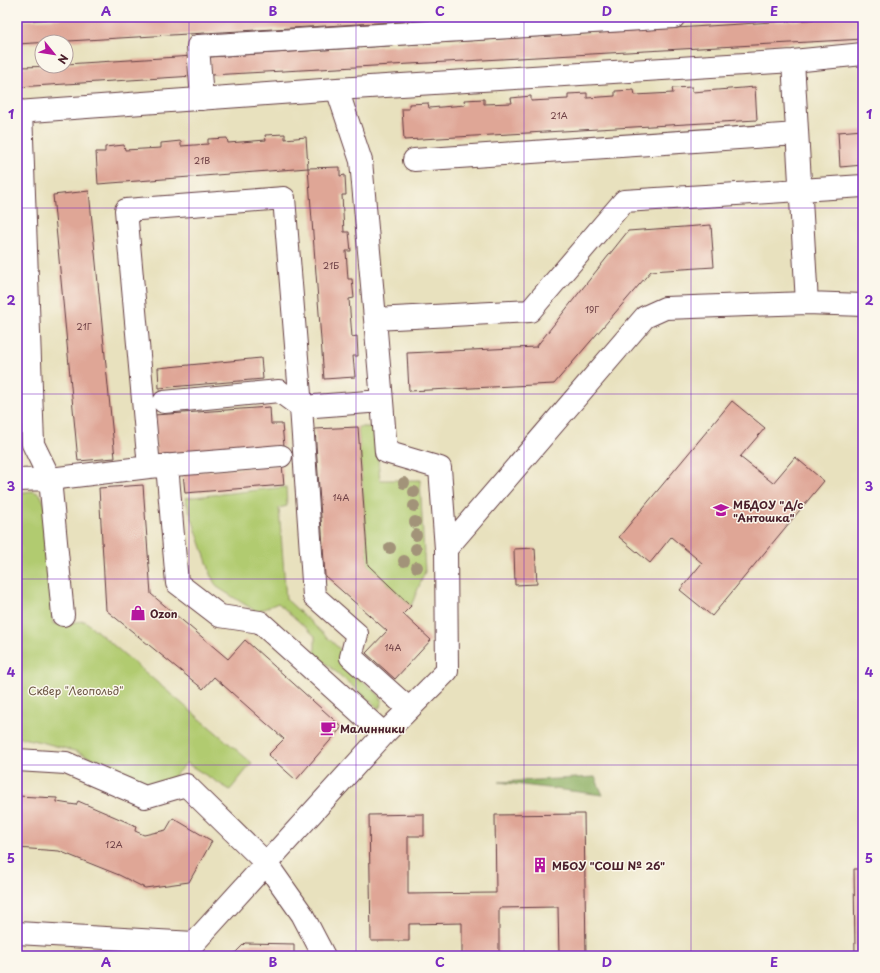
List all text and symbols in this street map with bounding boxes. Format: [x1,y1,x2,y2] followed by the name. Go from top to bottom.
[101,1,111,20] text: A
[269,1,278,20] text: B
[435,1,445,20] text: C
[602,1,612,20] text: D
[770,1,778,20] text: E
[34,34,74,74] north arrow
[53,51,73,68] text: N
[8,104,14,123] text: 1
[866,104,872,123] text: 1
[550,108,568,122] house number: 21А
[194,153,210,167] house number: 21В
[323,258,339,272] house number: 21Б
[6,290,16,309] text: 2
[864,290,874,309] text: 2
[585,302,599,316] house number: 19Г
[76,319,92,333] house number: 21Г
[7,476,16,495] text: 3
[865,476,874,495] text: 3
[333,490,350,504] house number: 14А
[733,496,803,526] place label: МБДОУ "Д/с "Антошка"
[712,501,730,519] school or university icon: МБДОУ "Д/с "Антошка"
[129,604,147,622] shop icon: Ozon
[150,605,178,622] place label: Ozon
[385,640,402,654] house number: 14А
[7,662,16,681] text: 4
[865,662,874,681] text: 4
[28,682,124,699] park label: Сквер "Леопольд"
[319,719,337,737] cafe icon: Малинники
[340,720,405,737] place label: Малинники
[105,837,123,851] house number: 12А
[7,848,15,867] text: 5
[865,848,873,867] text: 5
[531,856,549,874] building icon: МБОУ "СОШ № 26"
[552,857,665,874] place label: МБОУ "СОШ № 26"
[101,952,111,971] text: A
[269,952,278,971] text: B
[435,952,445,971] text: C
[602,952,612,971] text: D
[770,952,778,971] text: E

